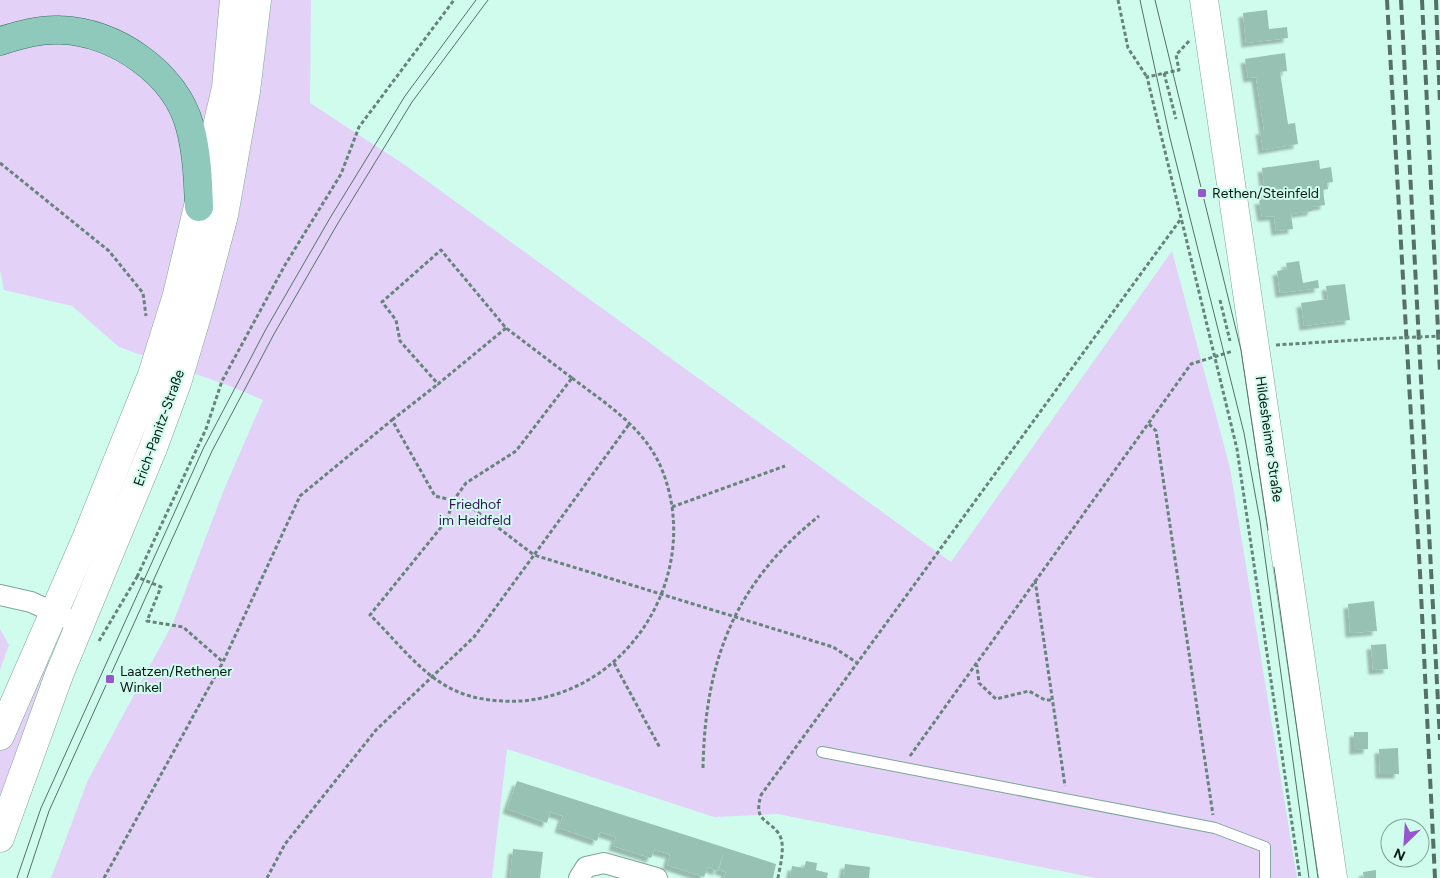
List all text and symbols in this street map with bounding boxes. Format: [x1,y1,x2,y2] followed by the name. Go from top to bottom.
[1212,185,1319,202] place label: Rethen/Steinfeld
[1196,187,1208,199] marker: Rethen/Steinfeld
[130,367,188,489] street label: Erich-Panitz-Straße
[1252,375,1286,503] street label: Hildesheimer Straße
[439,496,511,529] park label: Friedhof im Heidfeld
[120,663,232,696] place label: Laatzen/Rethener Winkel
[104,673,116,685] marker: Laatzen/Rethener Winkel
[1380,818,1430,868] north arrow
[1391,844,1408,864] text: N

